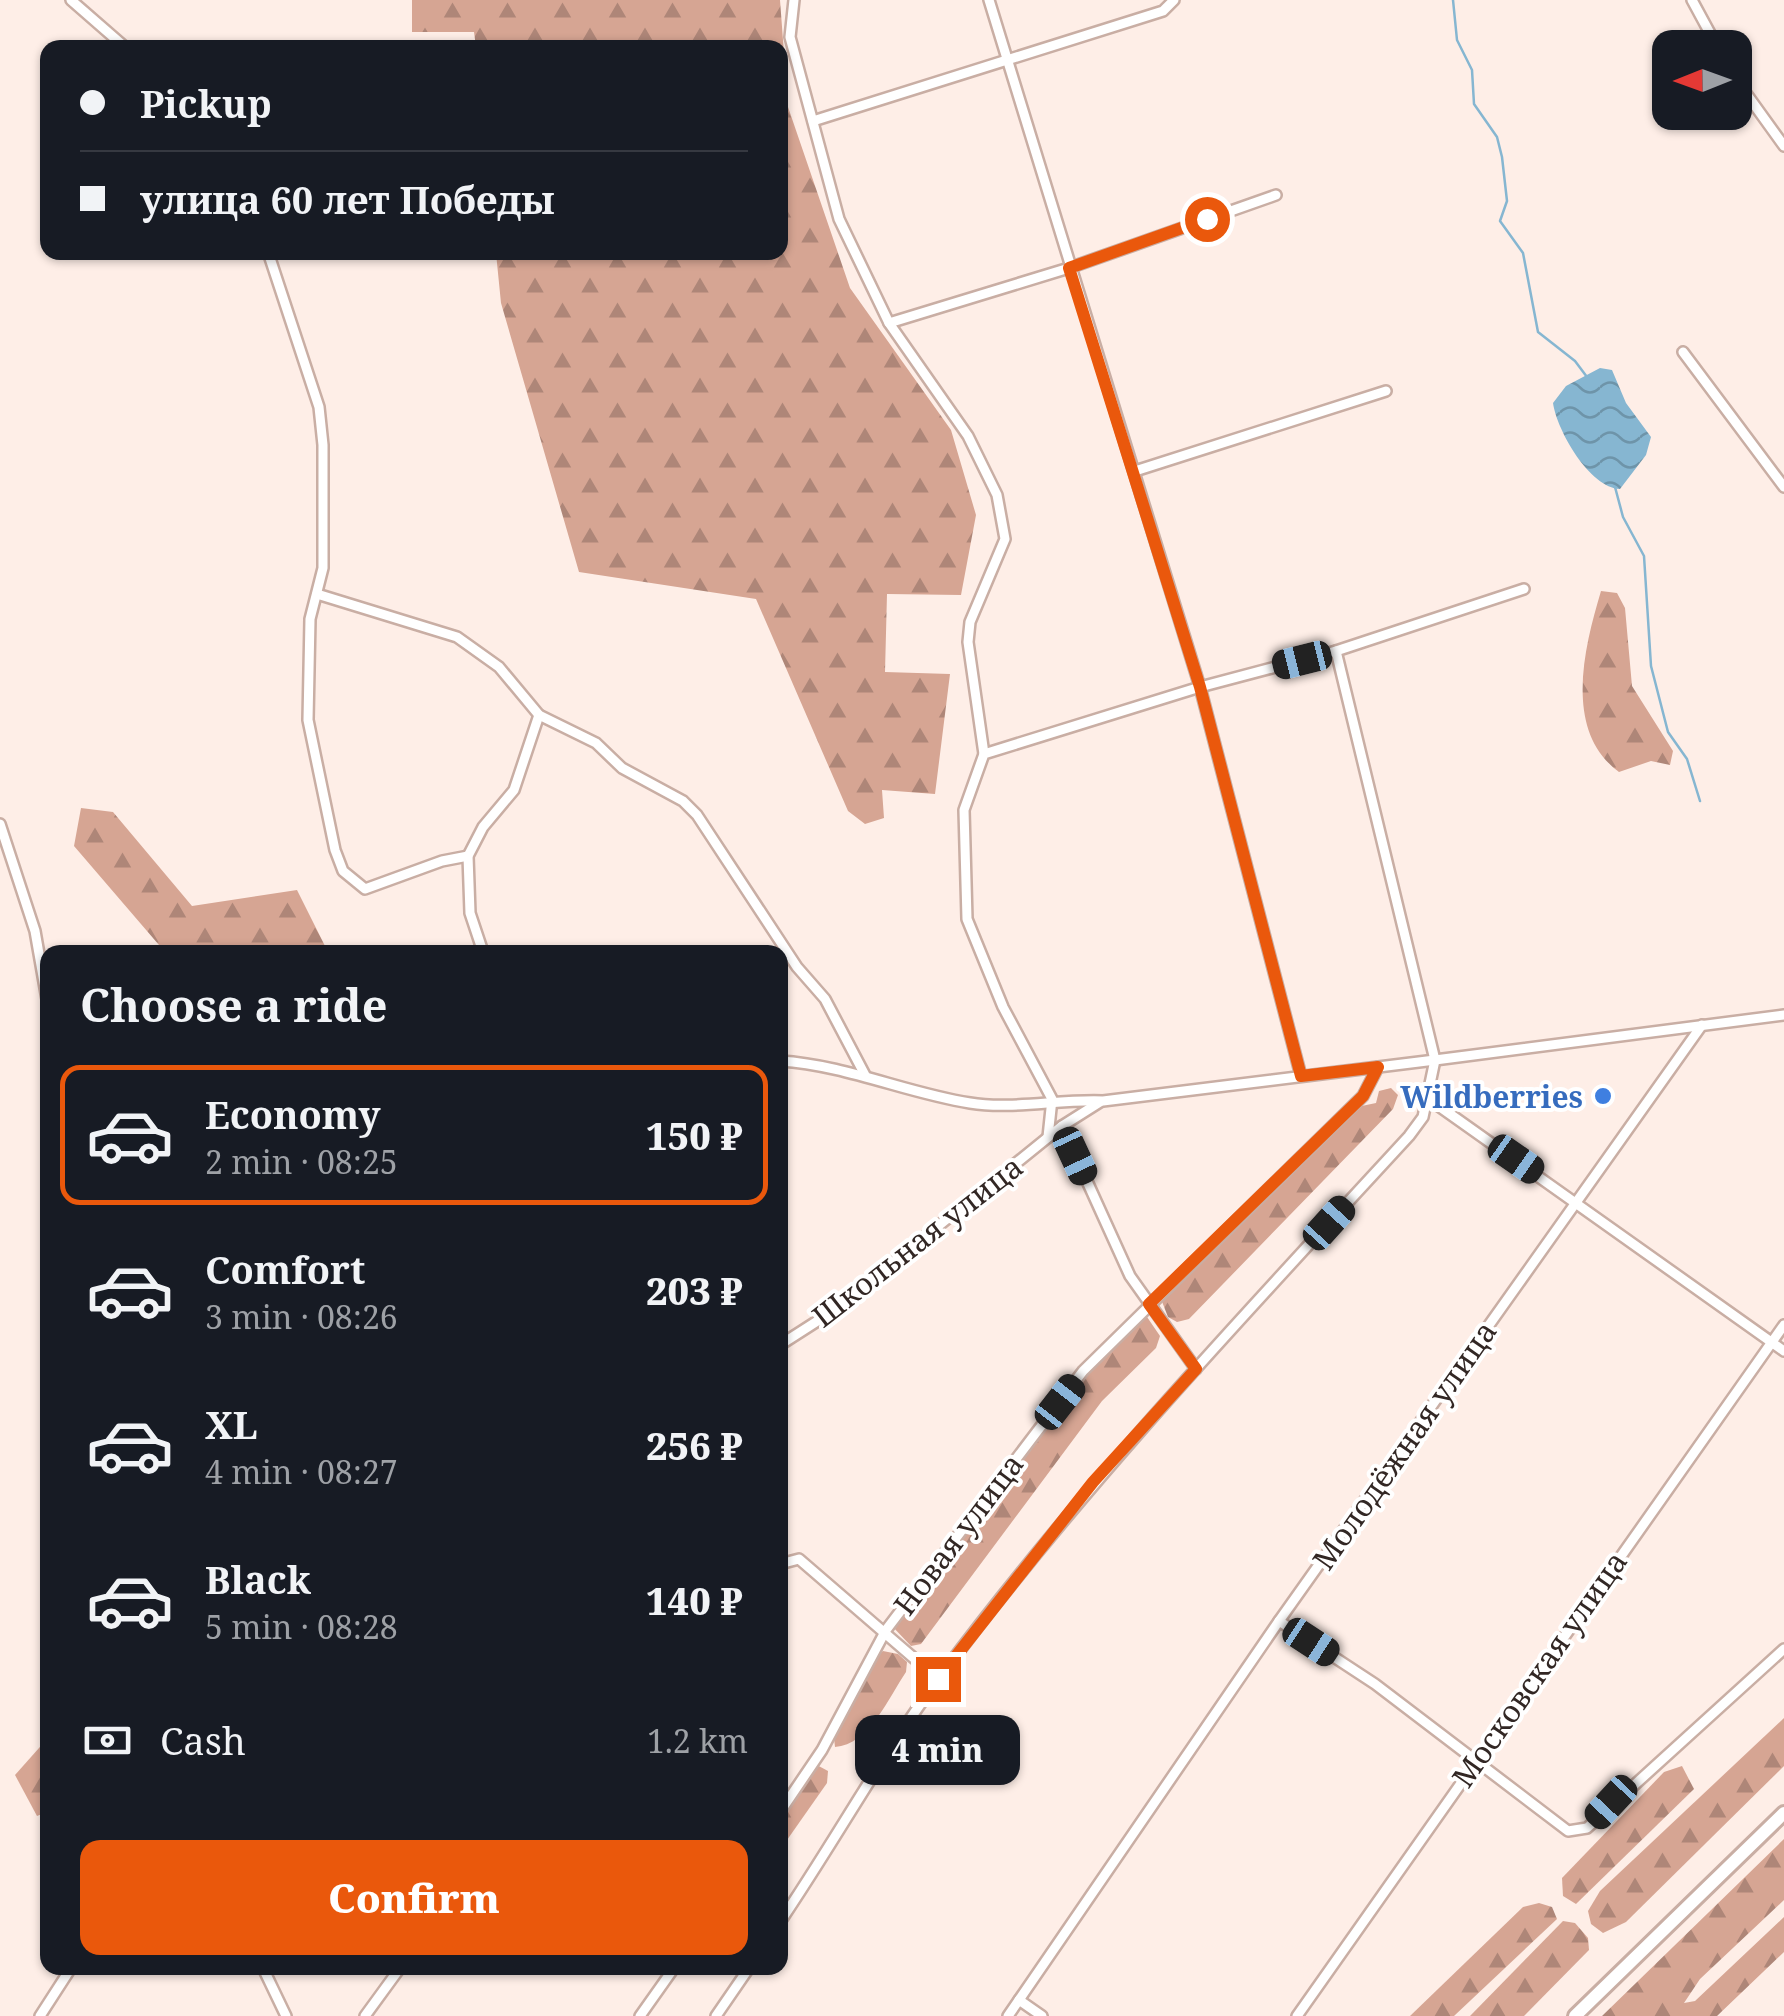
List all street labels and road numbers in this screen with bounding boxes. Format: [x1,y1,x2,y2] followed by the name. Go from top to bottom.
[803,1146,1031,1336] street label: Школьная улица
[1303,1312,1505,1578] street label: Молодёжная улица
[884,1445,1032,1623] street label: Новая улица
[1442,1543,1636,1795] street label: Московская улица

